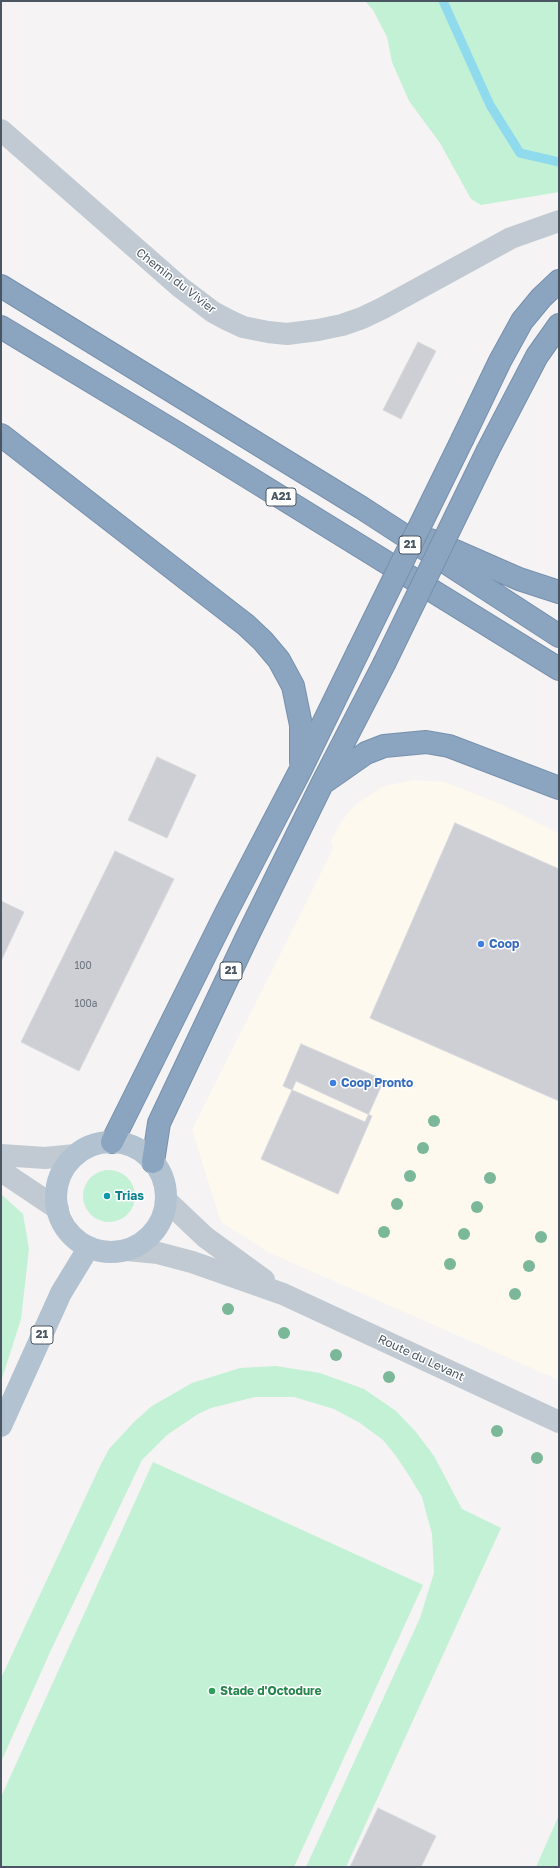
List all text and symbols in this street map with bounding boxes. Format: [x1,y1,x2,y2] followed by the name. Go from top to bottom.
[133,245,219,317] street label: Chemin du Vivier
[266,488,296,506] road number: A21
[399,536,421,554] road number: 21
[489,937,519,951] place label: Coop
[476,939,486,949] marker: Coop
[74,960,92,972] house number: 100
[220,962,242,980] road number: 21
[75,998,97,1010] house number: 100a
[341,1076,413,1090] place label: Coop Pronto
[328,1078,338,1088] marker: Coop Pronto
[115,1189,144,1203] place label: Trias
[102,1191,112,1201] marker: Trias
[31,1326,53,1344] road number: 21
[376,1332,466,1384] street label: Route du Levant
[220,1684,322,1698] place label: Stade d'Octodure
[207,1686,217,1696] marker: Stade d'Octodure

